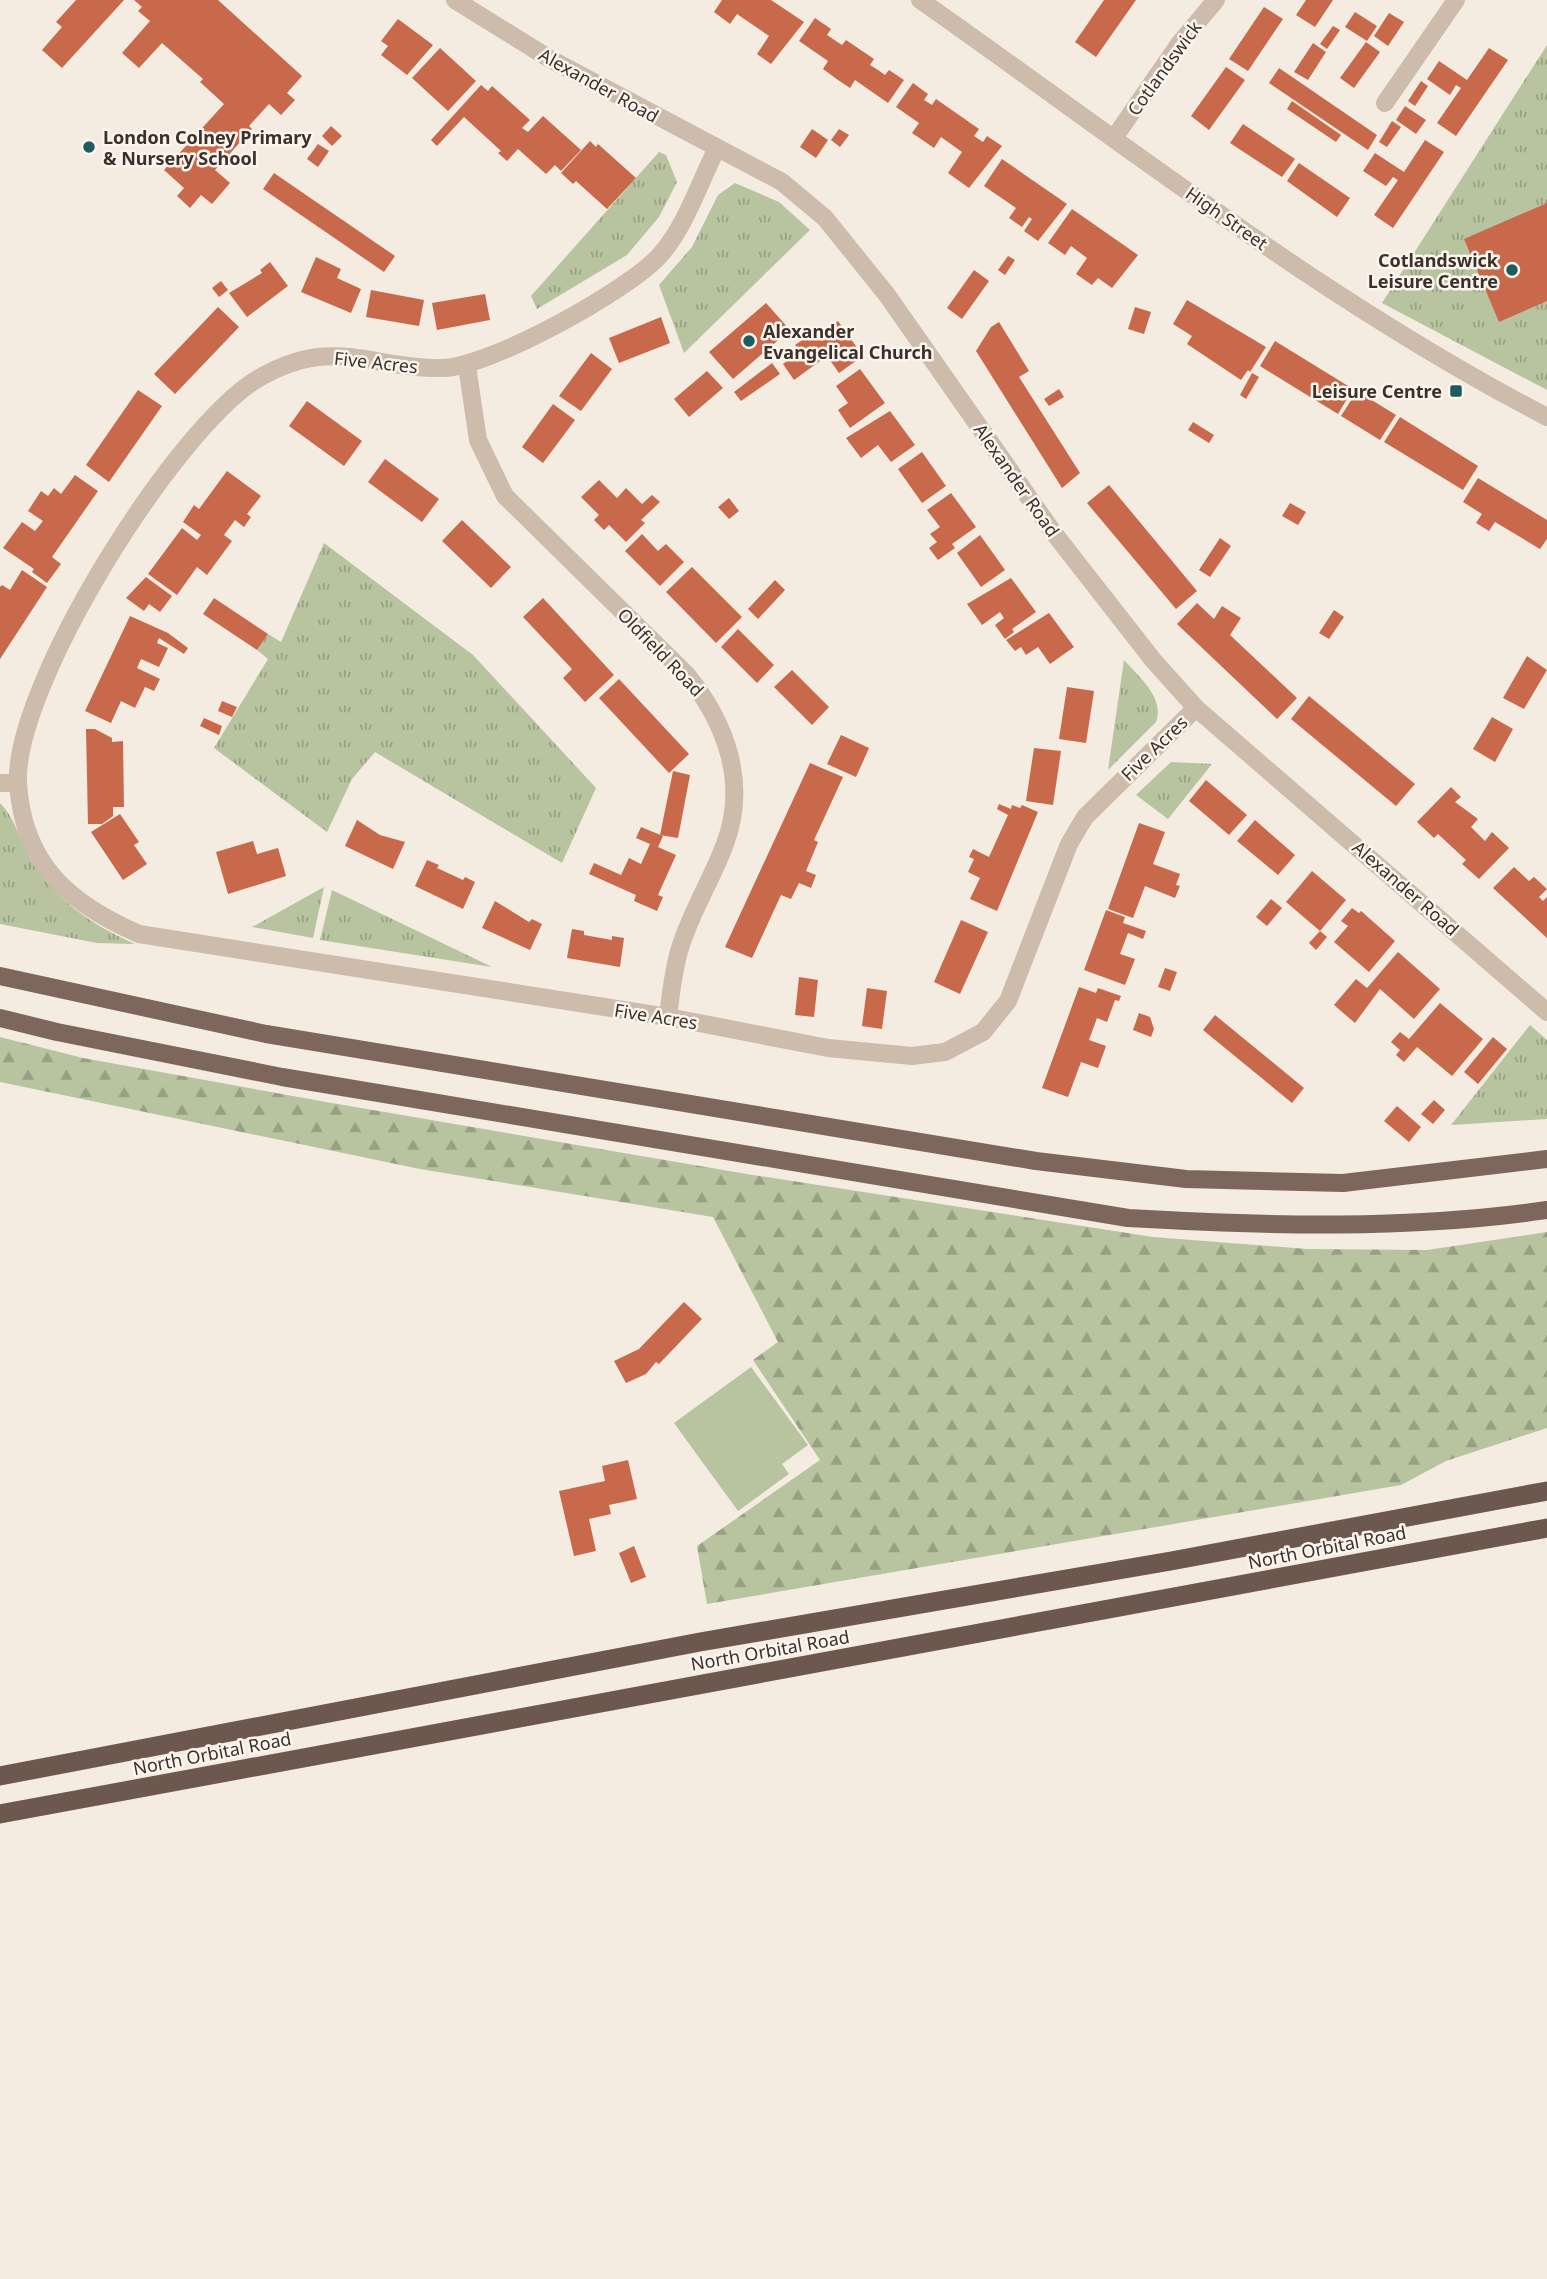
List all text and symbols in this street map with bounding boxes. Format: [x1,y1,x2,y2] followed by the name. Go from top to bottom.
[1122,16,1207,120] street label: Cotlandswick
[535,42,663,128] street label: Alexander Road
[103,125,312,170] place label: London Colney Primary & Nursery School
[81,139,97,155] marker: London Colney Primary & Nursery School
[1181,181,1273,255] street label: High Street
[1368,248,1499,293] place label: Cotlandswick Leisure Centre
[1504,262,1520,278] marker: Cotlandswick Leisure Centre
[763,319,932,364] place label: Alexander Evangelical Church
[741,333,757,349] marker: Alexander Evangelical Church
[333,346,419,378] street label: Five Acres
[1312,379,1442,403] place label: Leisure Centre
[1448,383,1464,399] marker: Leisure Centre
[969,419,1065,541] street label: Alexander Road
[613,603,709,701] street label: Oldfield Road
[1115,710,1193,786] street label: Five Acres
[1348,835,1464,941] street label: Alexander Road
[613,998,699,1034] street label: Five Acres
[1246,1520,1408,1574] street label: North Orbital Road
[689,1624,851,1676] street label: North Orbital Road
[131,1726,293,1780] street label: North Orbital Road

